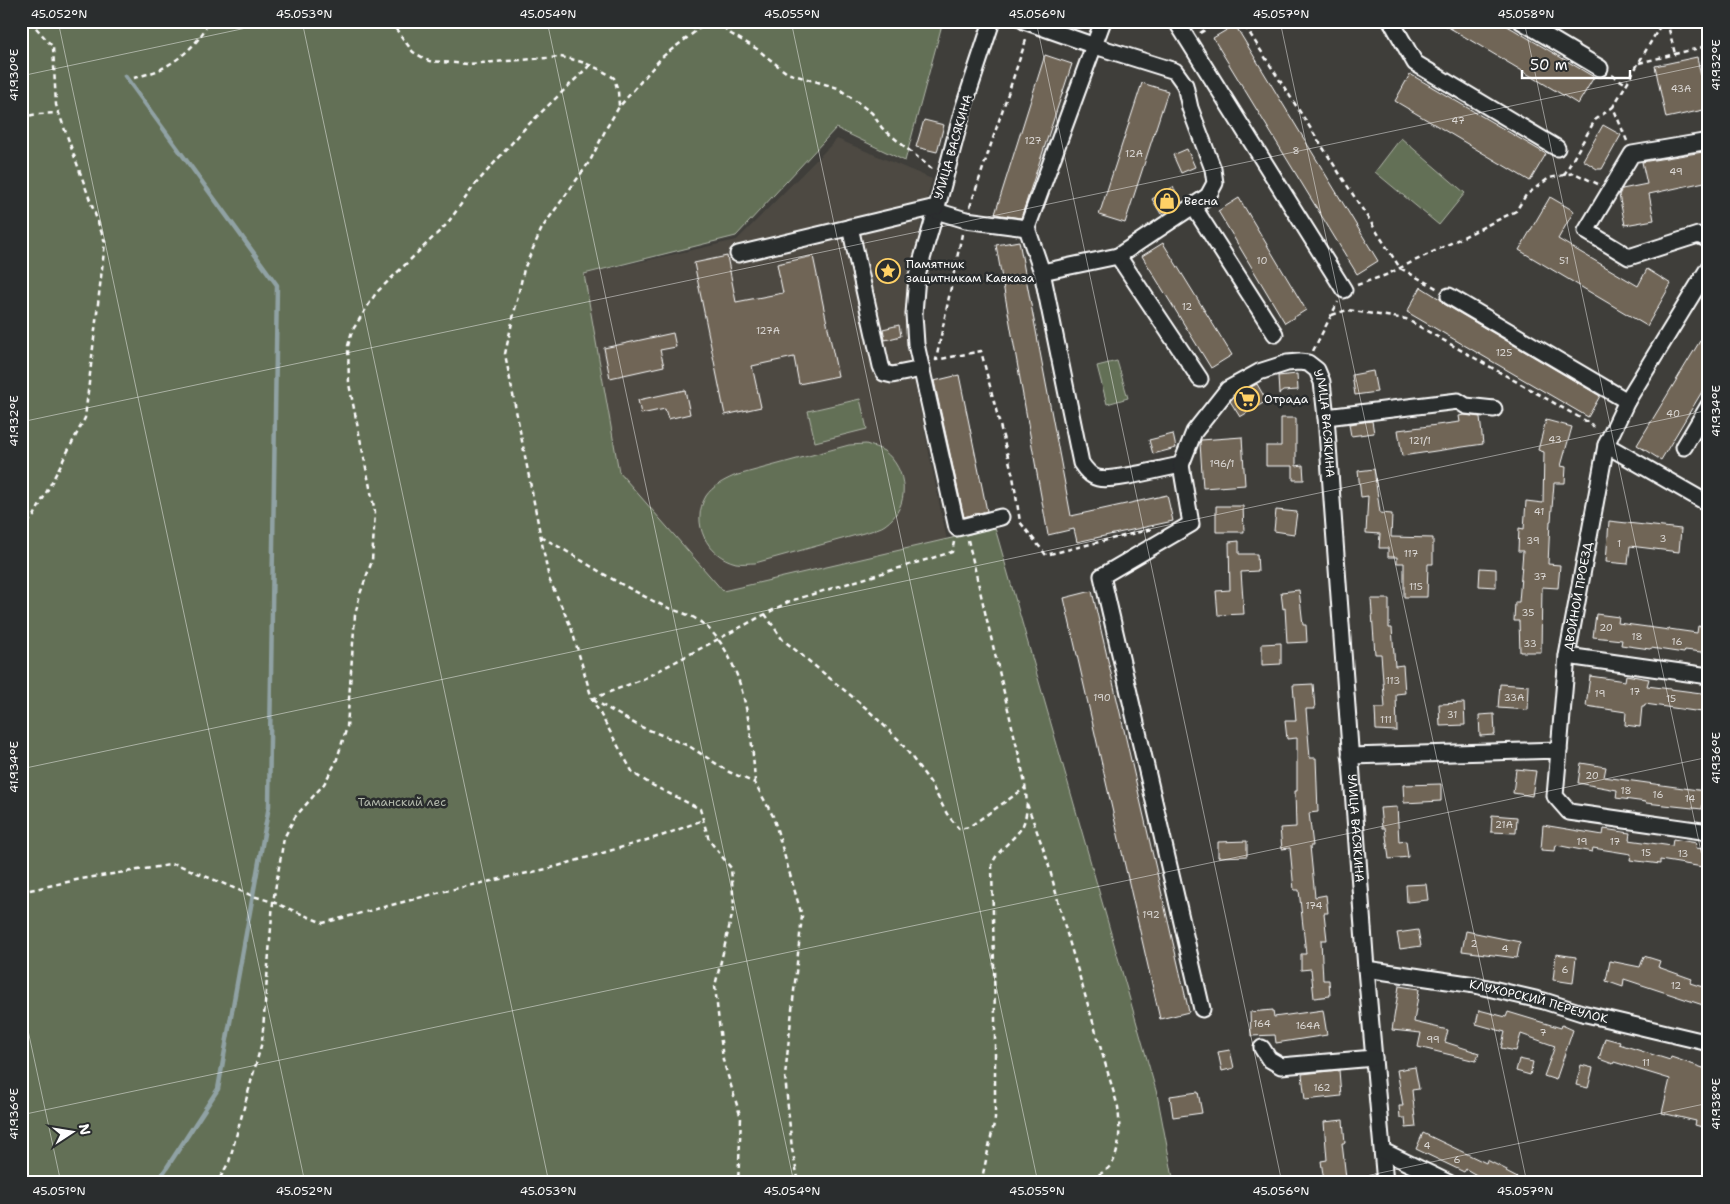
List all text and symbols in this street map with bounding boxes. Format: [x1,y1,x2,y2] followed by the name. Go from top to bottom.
[31,6,87,22] text: 45.052°N
[276,6,332,22] text: 45.053°N
[520,6,576,22] text: 45.054°N
[764,6,820,22] text: 45.055°N
[1008,6,1066,22] text: 45.056°N
[1253,6,1309,22] text: 45.057°N
[1498,6,1554,22] text: 45.058°N
[1708,39,1724,91] text: 41.932°E
[1522,48,1630,80] scale bar
[6,49,22,101] text: 41.930°E
[1530,55,1568,75] text: 50 m
[1671,82,1691,95] house number: 43А
[930,92,976,201] street label: УЛИЦА ВАСЯКИНА
[1451,114,1465,127] house number: 47
[1025,134,1041,147] house number: 127
[1293,144,1300,157] house number: 8
[1125,147,1143,160] house number: 12А
[1669,165,1683,178] house number: 49
[1154,188,1180,214] shop icon: Весна
[1184,193,1219,209] place label: Весна
[1257,254,1267,267] house number: 10
[1559,254,1569,267] house number: 51
[906,256,1035,286] place label: Памятник защитникам Кавказа
[875,258,901,284] place icon: Памятник защитникам Кавказа
[1182,300,1192,313] house number: 12
[756,324,780,337] house number: 127А
[1496,346,1512,359] house number: 125
[1310,367,1338,478] street label: УЛИЦА ВАСЯКИНА
[1708,385,1724,437] text: 41.934°E
[1234,386,1260,412] supermarket icon: Отрада
[1264,391,1309,407] place label: Отрада
[6,395,22,447] text: 41.932°E
[1666,407,1680,420] house number: 40
[1548,433,1562,446] house number: 43
[1409,434,1431,447] house number: 121/1
[1209,457,1235,470] house number: 196/1
[1534,505,1544,518] house number: 41
[1660,532,1667,545] house number: 3
[1526,534,1540,547] house number: 39
[1617,537,1621,550] house number: 1
[1560,541,1596,652] street label: ДВОЙНОЙ ПРОЕЗД
[1404,547,1418,560] house number: 117
[1533,570,1547,583] house number: 37
[1409,580,1423,593] house number: 115
[1522,606,1534,619] house number: 35
[1599,621,1613,634] house number: 20
[1631,630,1643,643] house number: 18
[1672,635,1682,648] house number: 16
[1523,637,1537,650] house number: 33
[1386,674,1400,687] house number: 113
[1630,685,1640,698] house number: 17
[1595,687,1605,700] house number: 19
[1093,691,1111,704] house number: 190
[1504,691,1524,704] house number: 33А
[1666,692,1676,705] house number: 15
[1447,708,1457,721] house number: 31
[1380,713,1392,726] house number: 111
[1708,732,1724,784] text: 41.936°E
[6,741,22,793] text: 41.934°E
[1585,769,1599,782] house number: 20
[1344,773,1368,883] street label: УЛИЦА ВАСЯКИНА
[1620,784,1632,797] house number: 18
[1653,788,1663,801] house number: 16
[1685,792,1695,805] house number: 14
[358,794,446,810] park label: Таманский лес
[1495,818,1513,831] house number: 21А
[1577,835,1587,848] house number: 19
[1610,835,1620,848] house number: 17
[1641,846,1651,859] house number: 15
[1678,847,1688,860] house number: 13
[1305,899,1323,912] house number: 174
[1142,908,1160,921] house number: 192
[1471,937,1478,950] house number: 2
[1502,942,1509,955] house number: 4
[1562,963,1569,976] house number: 6
[1468,976,1610,1027] street label: КЛУХОРСКИЙ ПЕРЕУЛОК
[1671,979,1681,992] house number: 12
[1253,1017,1271,1030] house number: 164
[1296,1019,1320,1032] house number: 164А
[1540,1026,1547,1039] house number: 7
[1426,1033,1440,1046] house number: 99
[1642,1056,1650,1069] house number: 11
[1708,1078,1724,1130] text: 41.938°E
[1313,1081,1331,1094] house number: 162
[6,1088,22,1140] text: 41.936°E
[48,1106,98,1156] north arrow
[75,1122,95,1137] text: N
[1424,1139,1431,1152] house number: 4
[1454,1153,1461,1166] house number: 6
[32,1183,86,1199] text: 45.051°N
[276,1183,332,1199] text: 45.052°N
[520,1183,576,1199] text: 45.053°N
[764,1183,820,1199] text: 45.054°N
[1009,1183,1065,1199] text: 45.055°N
[1252,1183,1310,1199] text: 45.056°N
[1497,1183,1553,1199] text: 45.057°N

